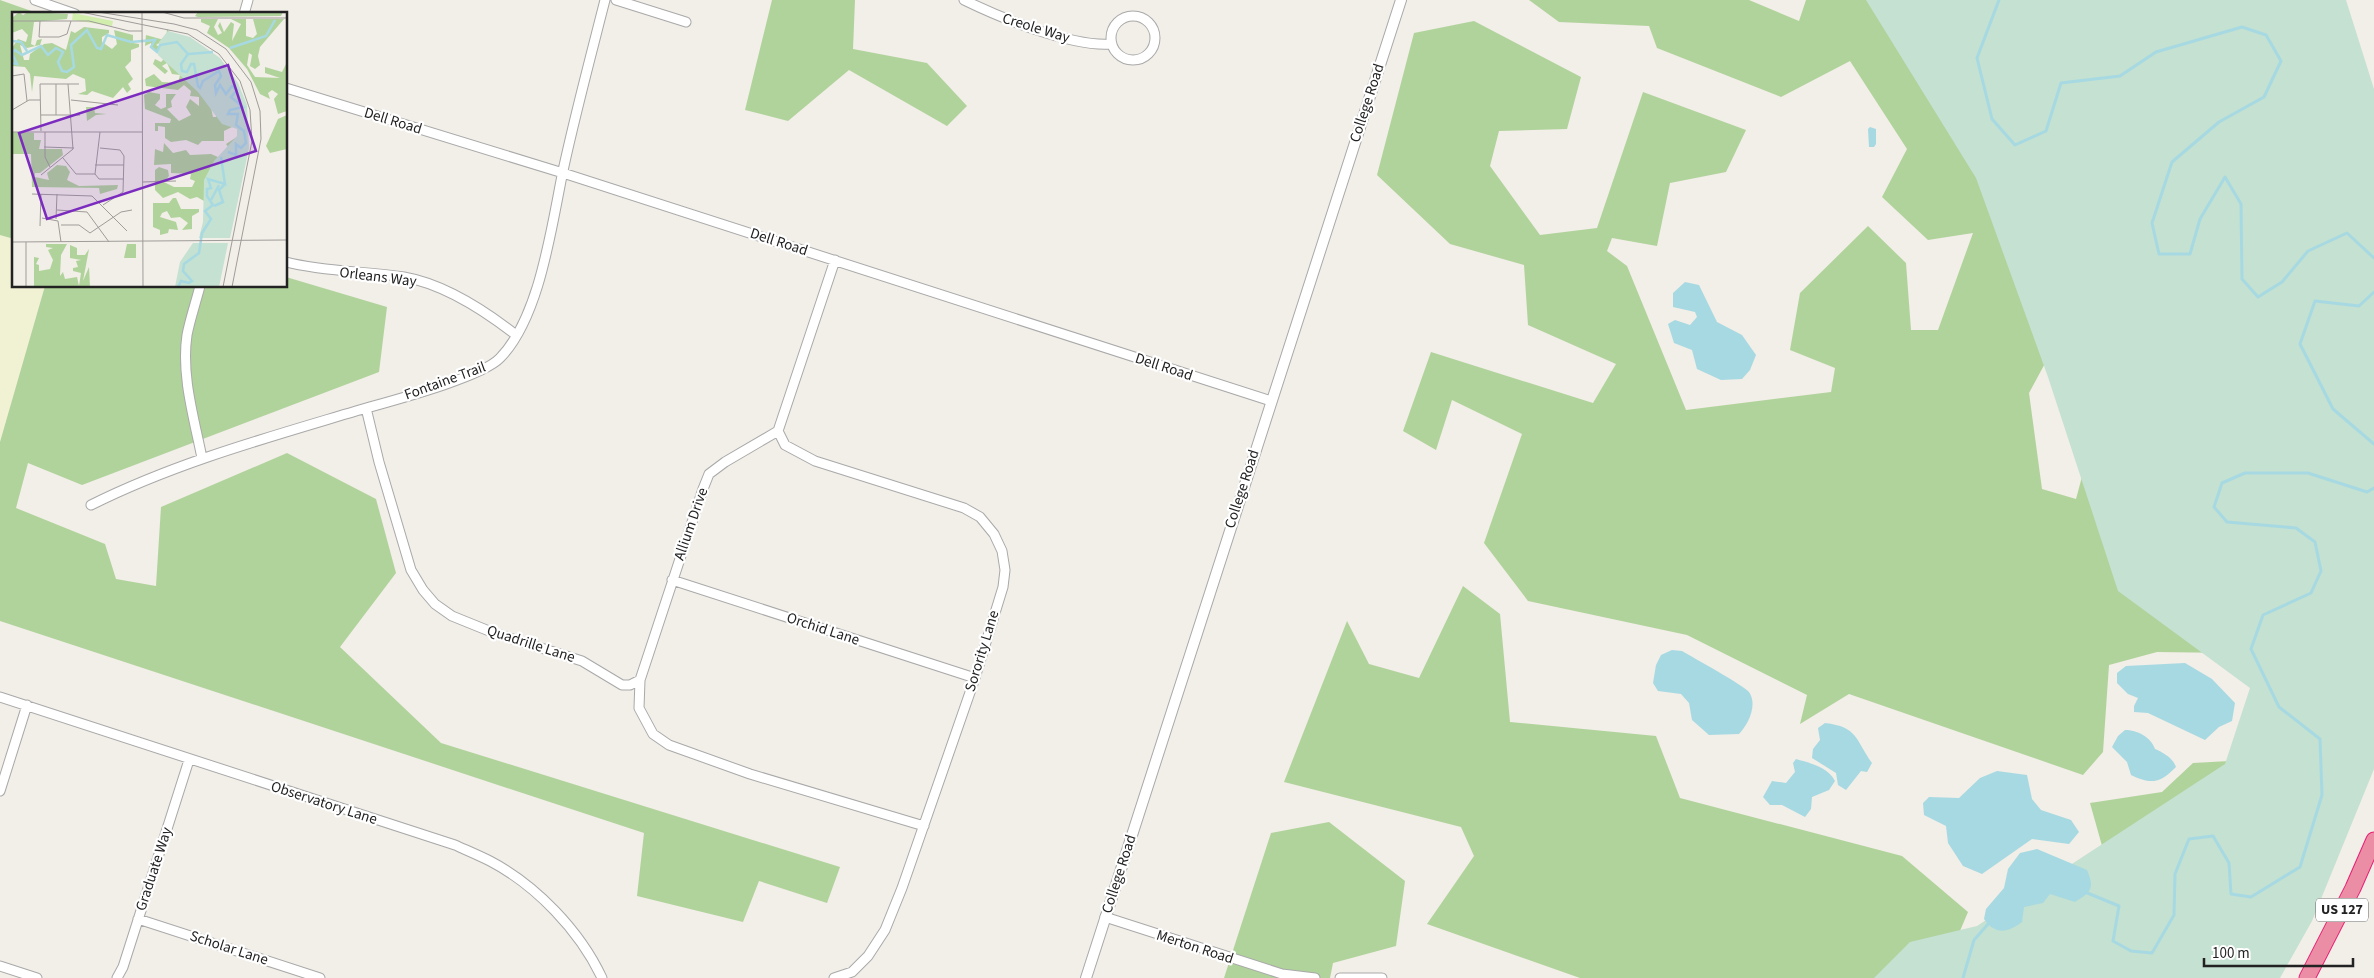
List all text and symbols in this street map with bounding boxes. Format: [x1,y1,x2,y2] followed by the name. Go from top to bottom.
[1000,8,1072,48] street label: Creole Way
[12,12,288,288] inset map
[1344,61,1390,145] street label: College Road
[361,102,425,140] street label: Dell Road
[747,223,811,261] street label: Dell Road
[338,262,418,292] street label: Orleans Way
[1132,348,1196,386] street label: Dell Road
[401,356,489,405] street label: Fontaine Trail
[1219,447,1265,531] street label: College Road
[669,485,713,563] street label: Allium Drive
[784,607,862,651] street label: Orchid Lane
[960,608,1004,694] street label: Sorority Lane
[484,620,578,668] street label: Quadrille Lane
[268,776,380,830] street label: Observatory Lane
[131,824,177,914] street label: Graduate Way
[1096,832,1142,916] street label: College Road
[2316,898,2368,922] road number: US 127
[187,925,271,971] street label: Scholar Lane
[1154,925,1236,969] street label: Merton Road
[2204,936,2353,968] scale bar
[2212,943,2250,964] text: 100 m

